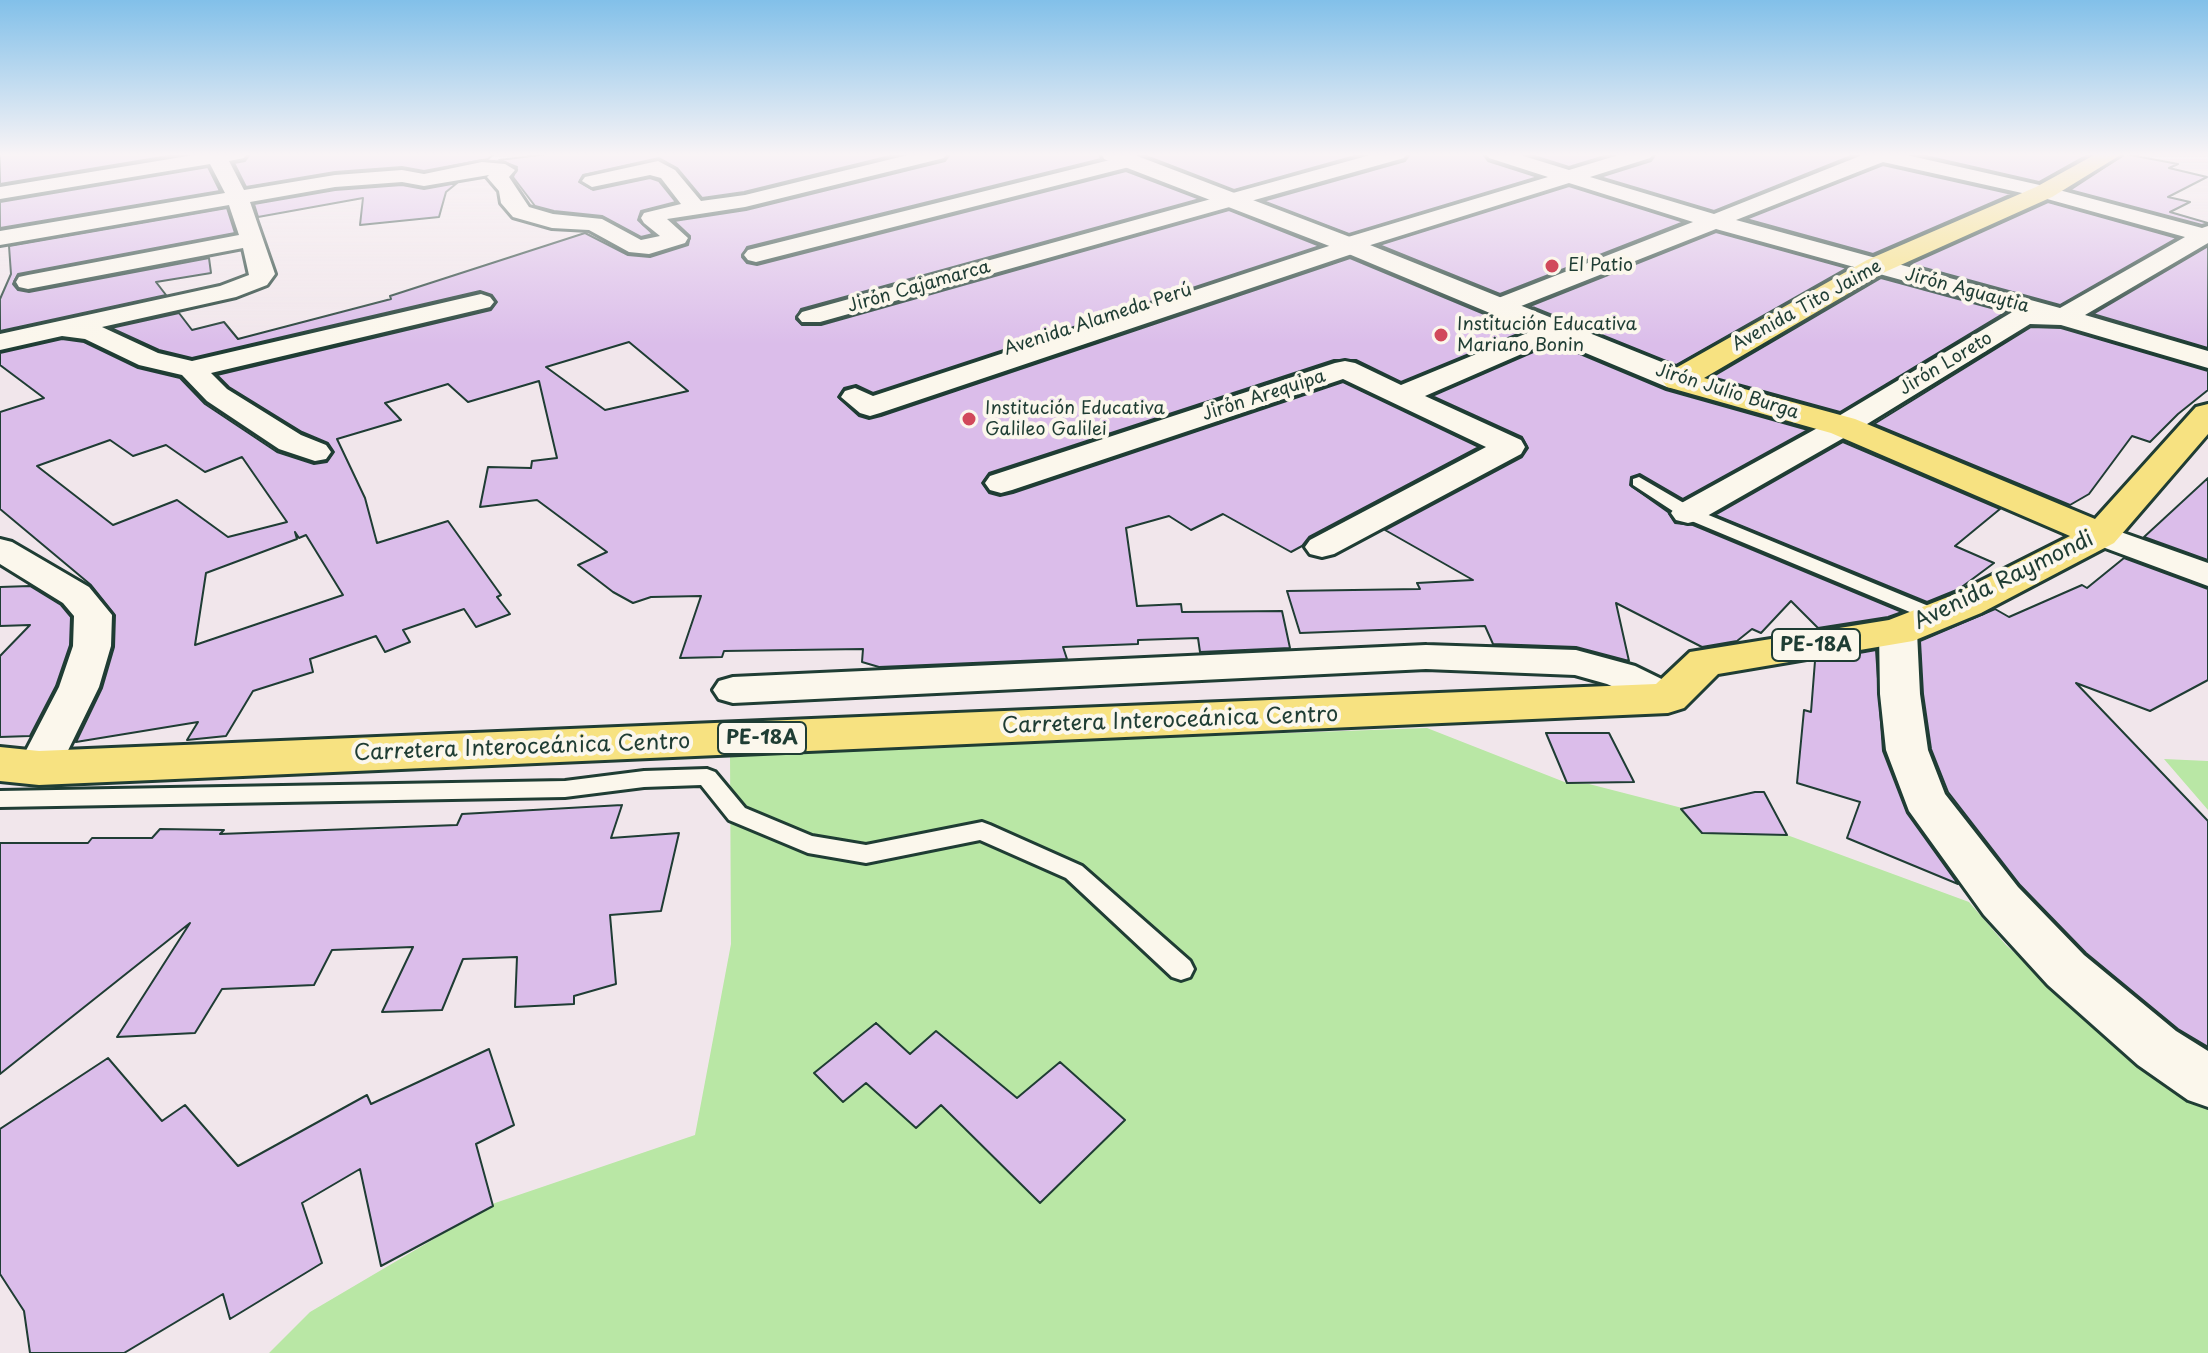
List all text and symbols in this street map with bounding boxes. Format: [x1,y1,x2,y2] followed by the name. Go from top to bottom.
[1568,255,1633,277] place label: El Patio
[845,256,993,318] street label: Jirón Cajamarca
[1729,256,1885,356] street label: Avenida Tito Jaime
[1543,257,1561,275] marker: El Patio
[1902,264,2032,318] street label: Jirón Aguaytia
[1001,279,1195,361] street label: Avenida Alameda Perú
[1457,314,1637,356] place label: Institución Educativa Mariano Bonin
[1432,326,1450,344] marker: Institución Educativa Mariano Bonin
[1896,328,1996,400] street label: Jirón Loreto
[1653,360,1801,424] street label: Jirón Julio Burga
[1200,366,1328,426] street label: Jirón Arequipa
[985,398,1165,440] place label: Institución Educativa Galileo Galilei
[960,410,978,428] marker: Institución Educativa Galileo Galilei
[1910,526,2098,636] street label: Avenida Raymondi
[1772,629,1860,661] road number: PE-18A
[1001,702,1339,740] street label: Carretera Interoceánica Centro
[718,722,806,754] road number: PE-18A
[353,729,691,767] street label: Carretera Interoceánica Centro

